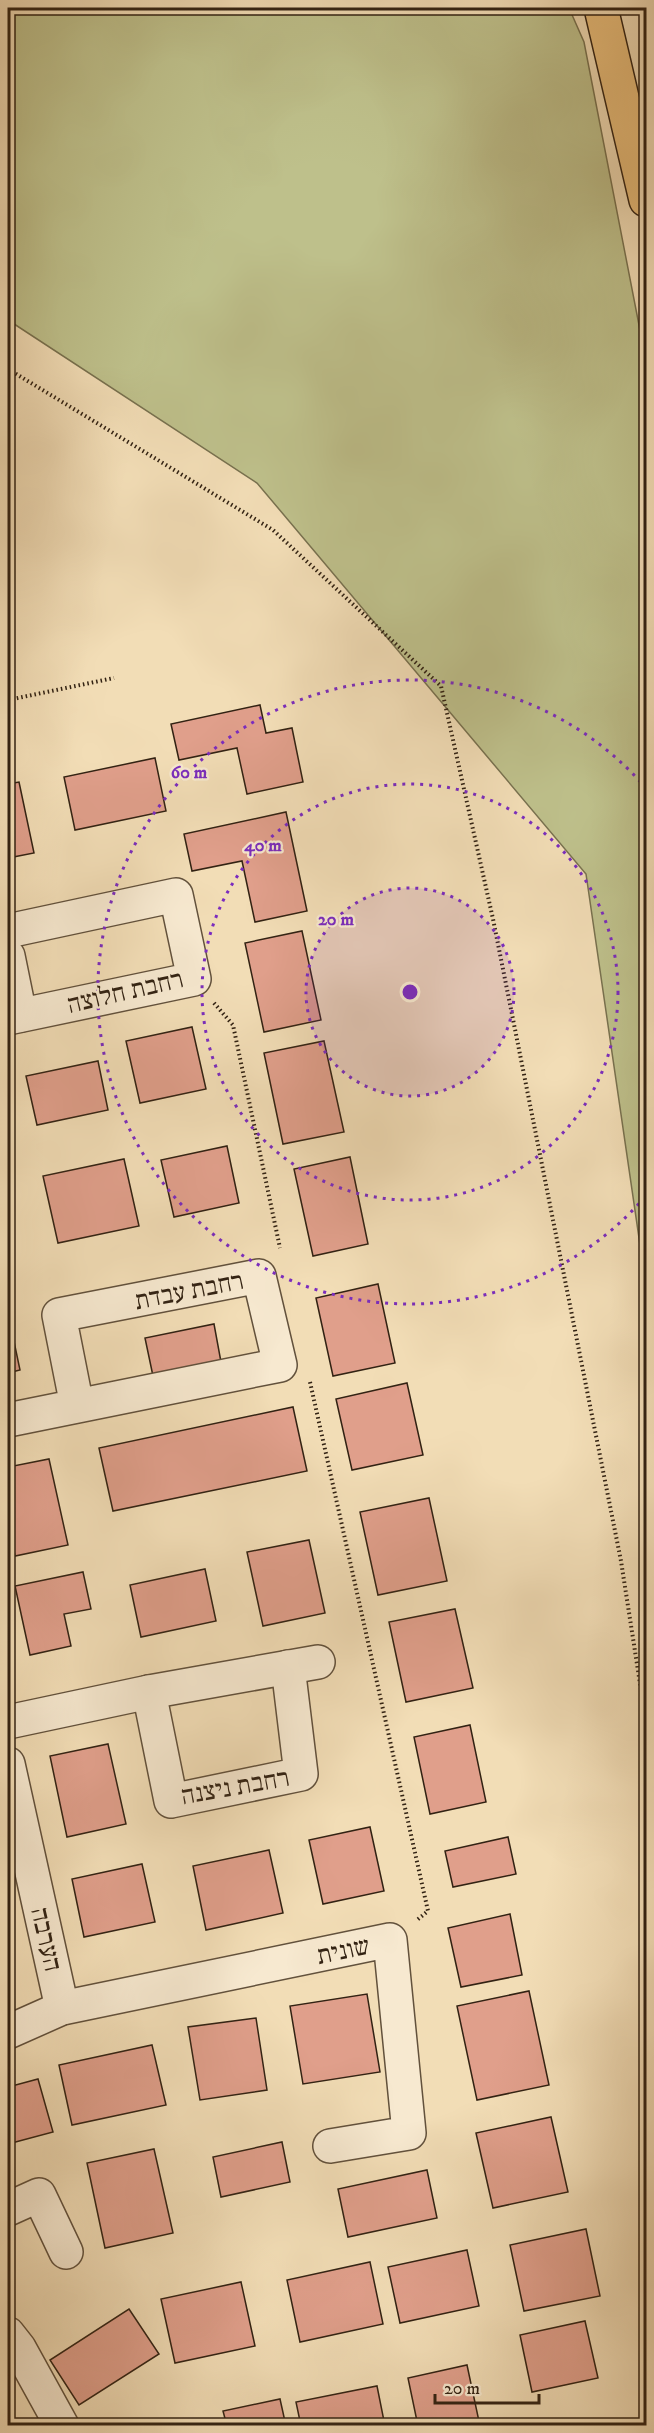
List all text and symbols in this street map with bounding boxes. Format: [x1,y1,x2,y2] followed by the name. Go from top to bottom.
[171,762,208,784] text: 60 m
[243,835,282,857] text: 40 m
[318,909,354,931] text: 20 m
[64,963,187,1022] street label: רחבת חלוצה
[400,982,420,1002] centre of rings
[132,1265,247,1318] street label: רחבת עבדת
[178,1762,292,1813] street label: רחבת ניצנה
[22,1904,69,1975] street label: הערבה
[314,1930,373,1973] street label: שונית
[435,2367,538,2405] scale bar
[444,2378,480,2400] text: 20 m

